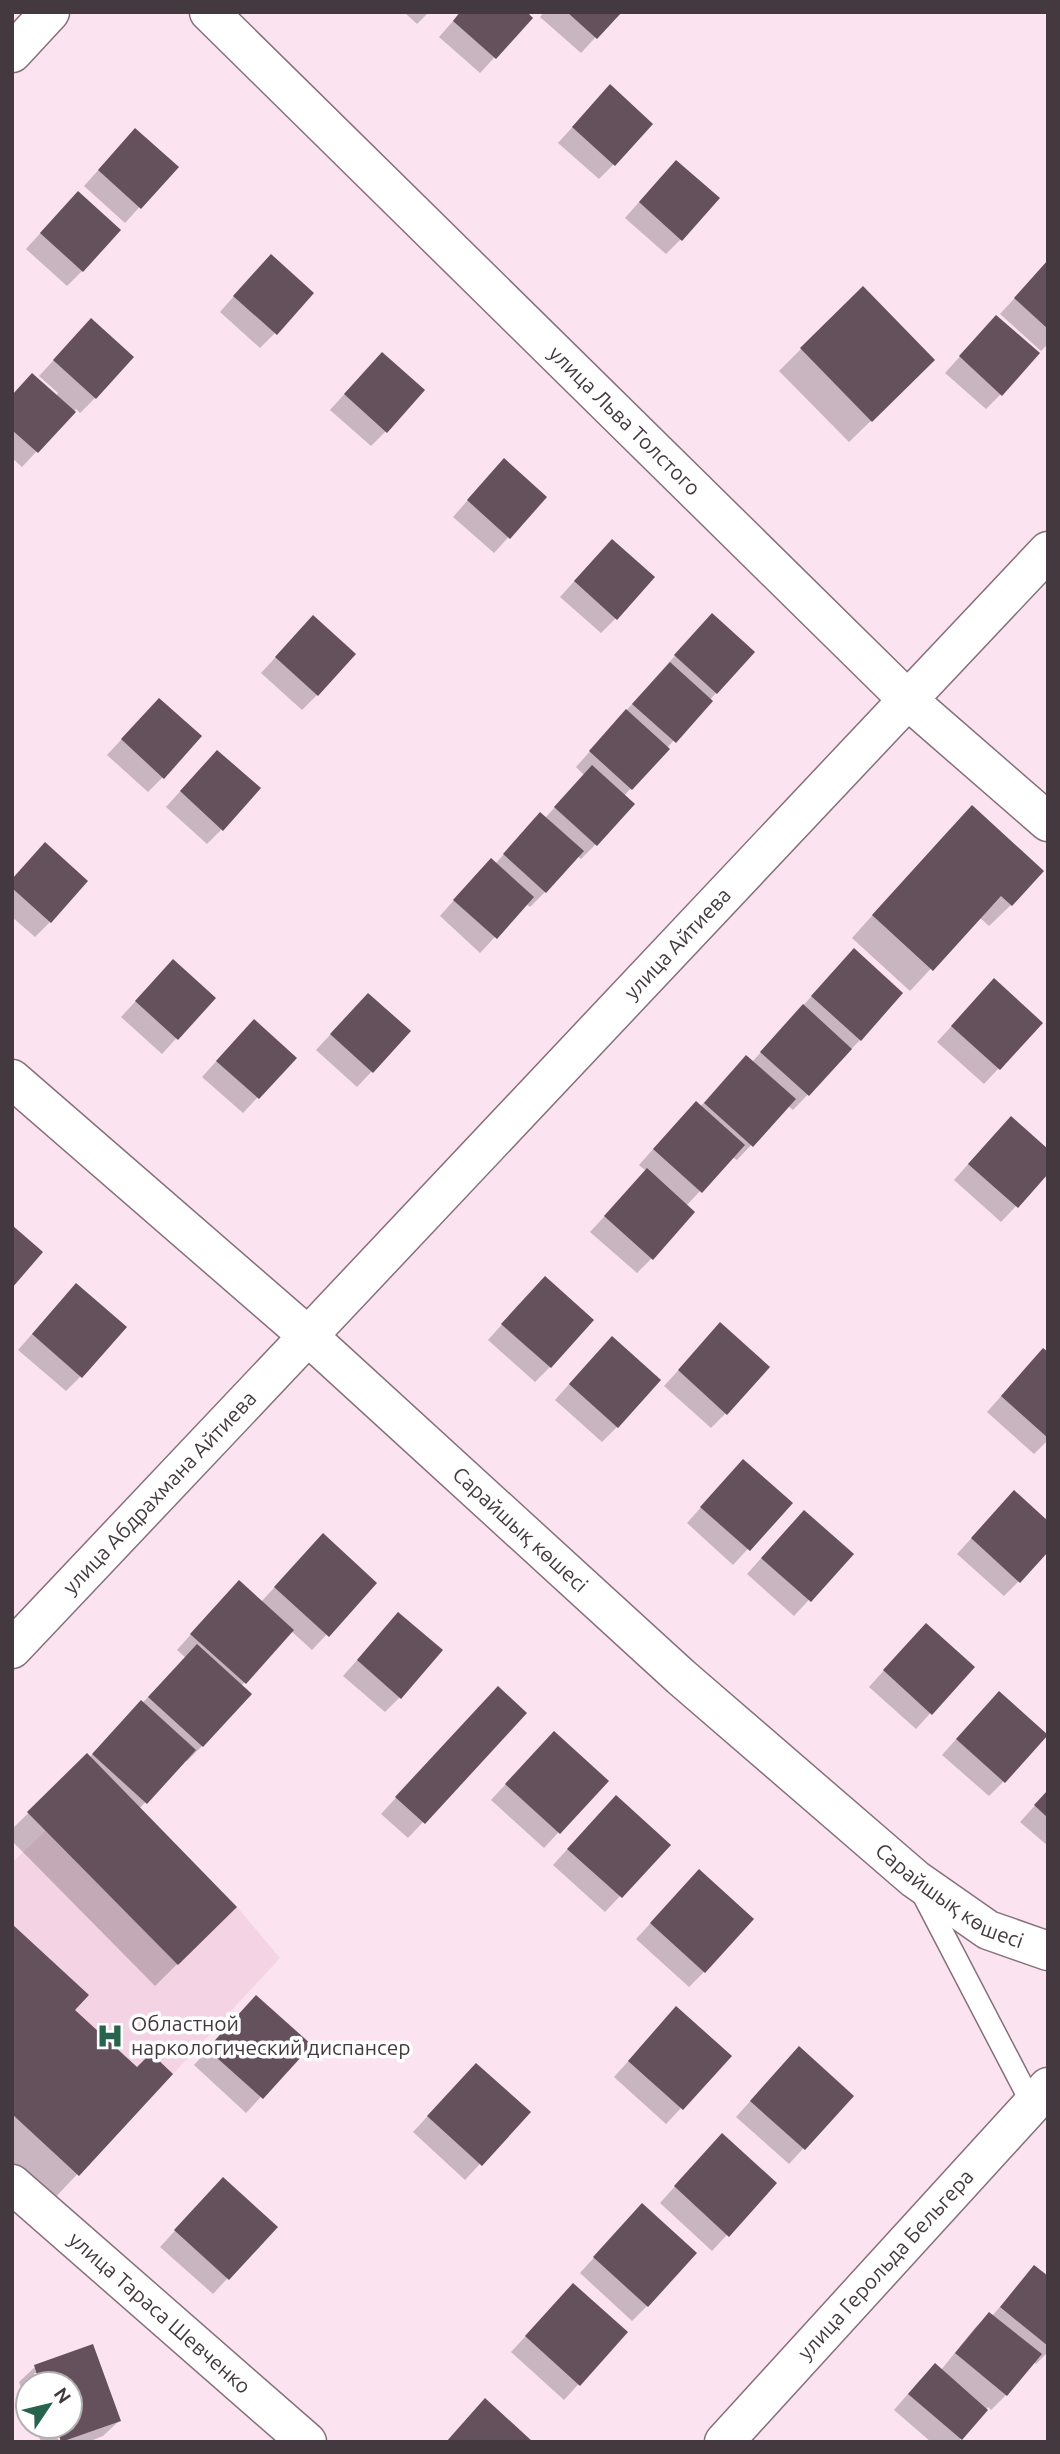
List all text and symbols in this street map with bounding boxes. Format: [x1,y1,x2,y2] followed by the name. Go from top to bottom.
[545,341,706,500] street label: улица Льва Толстого
[619,882,735,1004] street label: улица Айтиева
[57,1386,261,1598] street label: улица Абдрахмана Айтиева
[448,1461,593,1597] street label: Сарайшық көшесі
[871,1838,1027,1953] street label: Сарайшық көшесі
[131,2011,411,2059] place label: Областной наркологический диспансер
[95,2021,125,2051] hospital icon: Областной наркологический диспансер
[792,2164,978,2364] street label: улица Герольда Бельгера
[64,2226,256,2398] street label: улица Тараса Шевченко
[14,2370,84,2440] north arrow
[50,2383,76,2407] text: N

